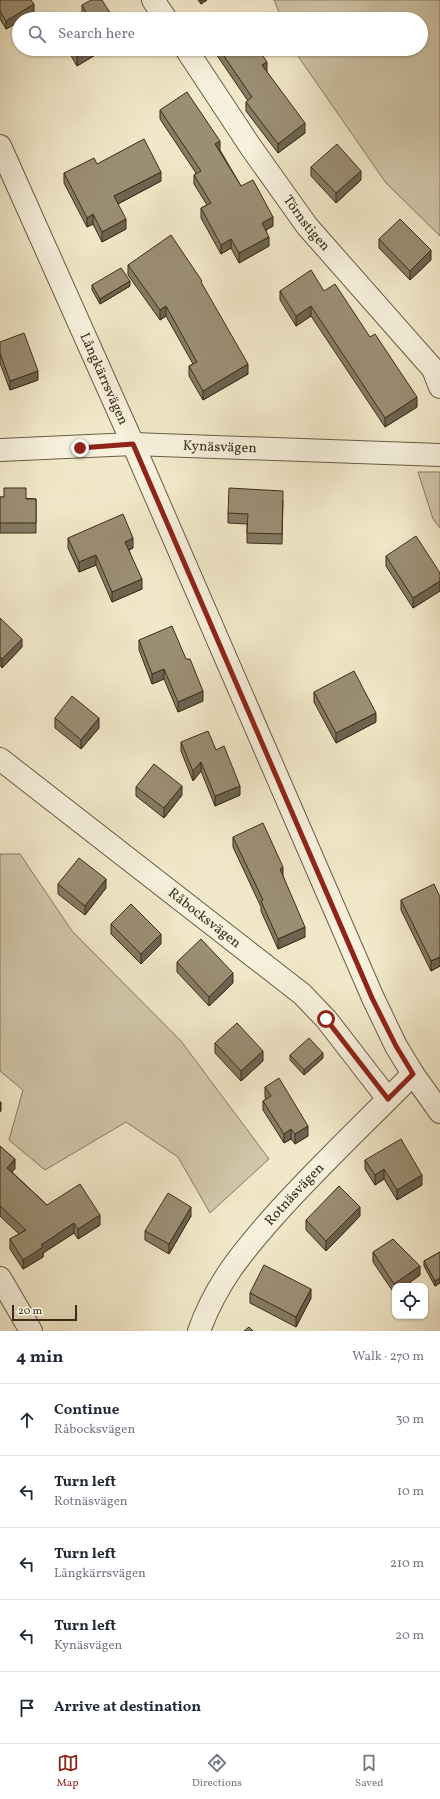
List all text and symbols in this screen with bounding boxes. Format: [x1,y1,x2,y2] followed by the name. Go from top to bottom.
[12,12,428,56] search box
[26,23,48,45] icon: search
[58,24,135,45] text: Search here
[279,192,334,255] street label: Törnstigen
[75,330,133,428] street label: Långkärrsvägen
[183,436,257,458] street label: Kynäsvägen
[71,439,89,457] route end
[164,884,245,952] street label: Råbocksvägen
[317,1010,335,1028] route start
[260,1159,328,1230] street label: Rotnäsvägen
[392,1283,428,1319] map controls
[392,1283,428,1319] button: locate
[12,1303,77,1322] scale bar
[18,1304,42,1319] text: 20 m
[16,1346,63,1369] text: 4 min
[352,1348,424,1366] text: Walk · 270 m
[54,1400,119,1421] text: Continue
[16,1409,38,1431] icon: ahead
[396,1411,424,1429] text: 30 m
[54,1421,135,1439] text: Råbocksvägen
[54,1472,116,1493] text: Turn left
[16,1481,38,1503] icon: left
[397,1483,424,1501] text: 10 m
[54,1493,128,1511] text: Rotnäsvägen
[54,1544,116,1565] text: Turn left
[16,1553,38,1575] icon: left
[390,1555,424,1573] text: 210 m
[54,1565,146,1583] text: Långkärrsvägen
[54,1616,116,1637] text: Turn left
[16,1625,38,1647] icon: left
[395,1627,424,1645] text: 20 m
[54,1637,122,1655] text: Kynäsvägen
[16,1697,38,1719] icon: arrive
[54,1697,201,1718] text: Arrive at destination
[57,1752,79,1791] tab: Map
[192,1752,242,1791] tab: Directions
[355,1752,383,1791] tab: Saved

